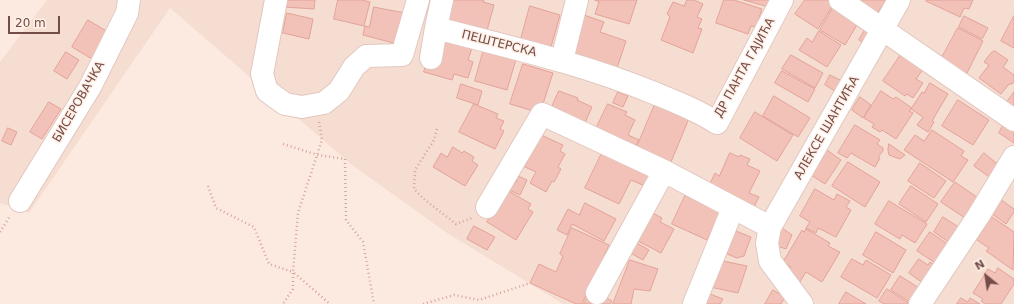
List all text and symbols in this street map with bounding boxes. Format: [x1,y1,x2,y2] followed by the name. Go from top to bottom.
[10,8,62,34] scale bar
[15,16,46,30] text: 20 m
[712,16,778,120] street label: ДР ПАНТА ГАЈИЋА
[460,28,538,60] street label: ПЕШТЕРСКА
[50,59,108,145] street label: БИСЕРОВАЧКА
[791,74,863,182] street label: АЛЕКСЕ ШАНТИЋА
[966,256,1006,296] north arrow
[973,257,987,273] text: N

